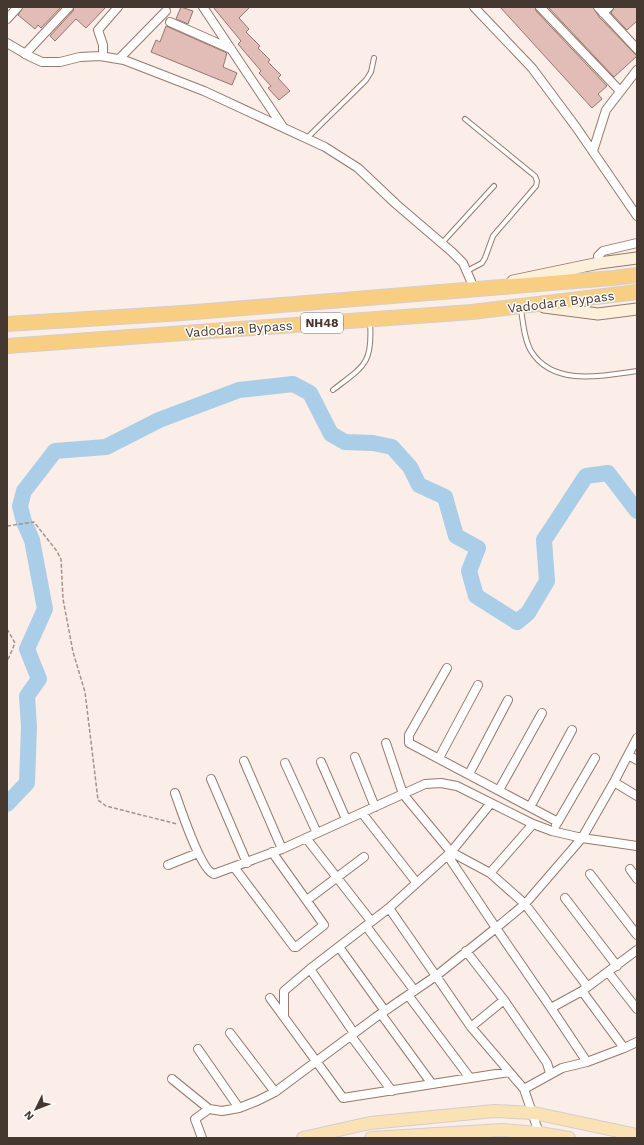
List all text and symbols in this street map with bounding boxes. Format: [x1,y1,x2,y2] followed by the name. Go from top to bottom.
[507,288,615,316] street label: Vadodara Bypass
[301,313,343,333] road number: NH48
[185,318,293,340] street label: Vadodara Bypass
[16,1089,56,1129] north arrow
[22,1108,37,1123] text: N

